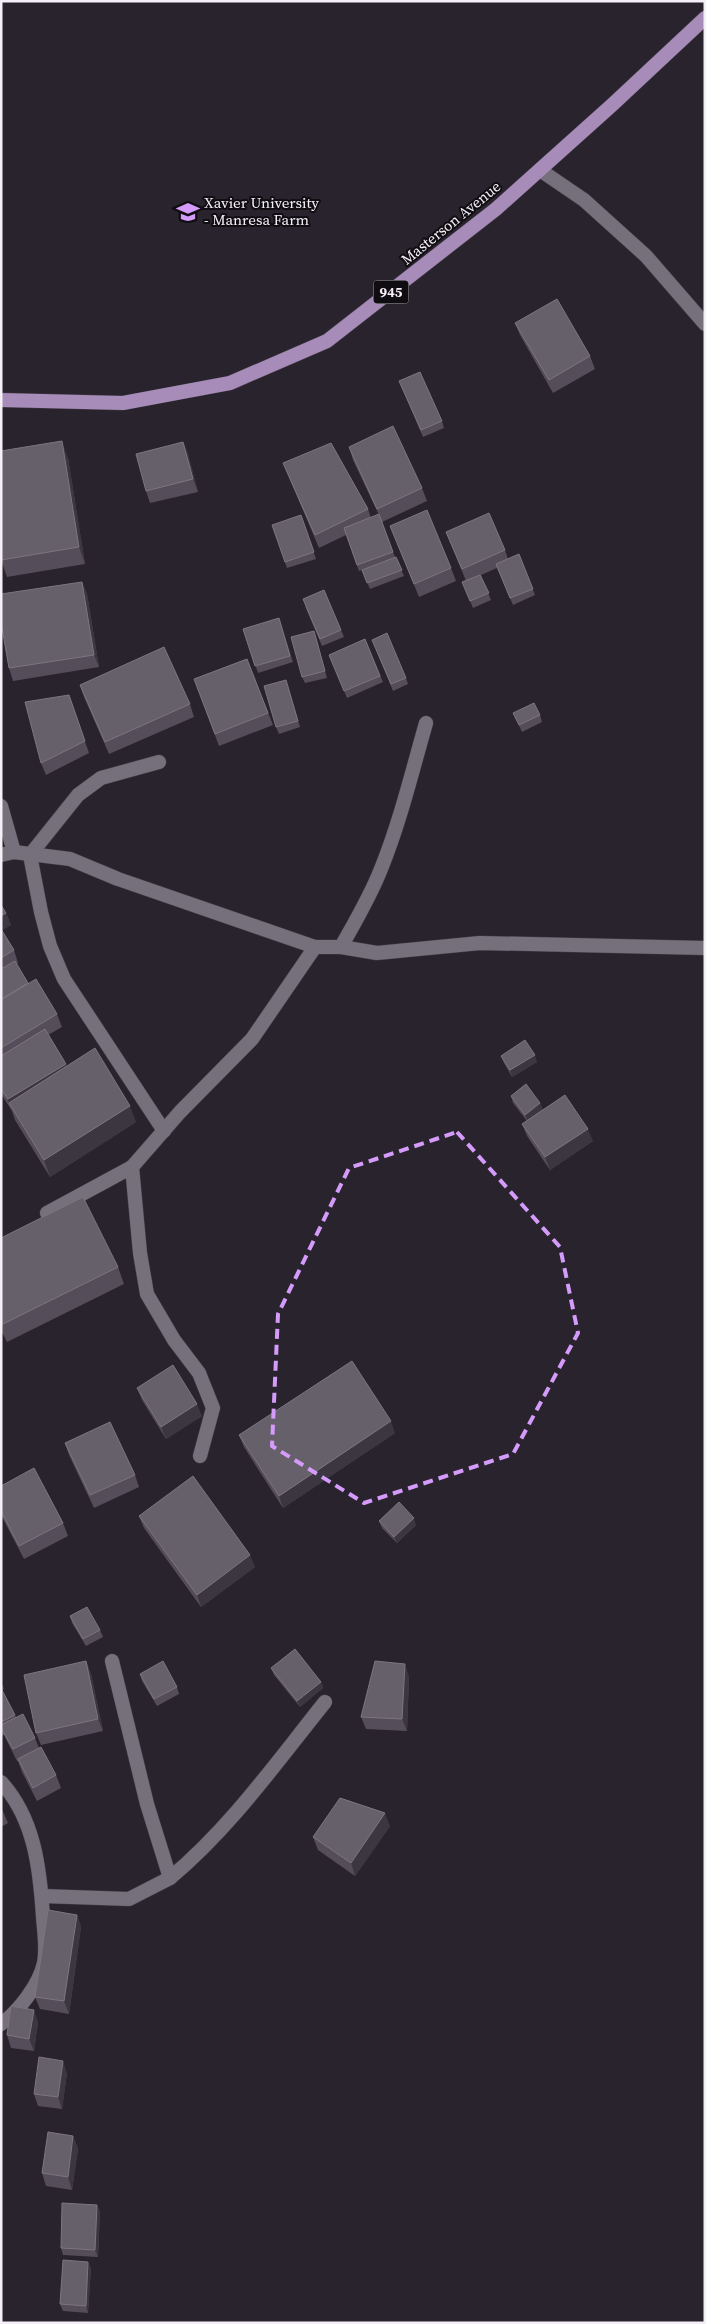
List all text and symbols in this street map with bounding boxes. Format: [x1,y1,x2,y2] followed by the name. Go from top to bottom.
[396,176,505,269] street label: Masterson Avenue
[204,192,319,230] place label: Xavier University - Manresa Farm
[175,199,201,225] school or university icon: Xavier University - Manresa Farm
[374,280,408,304] road number: 945

